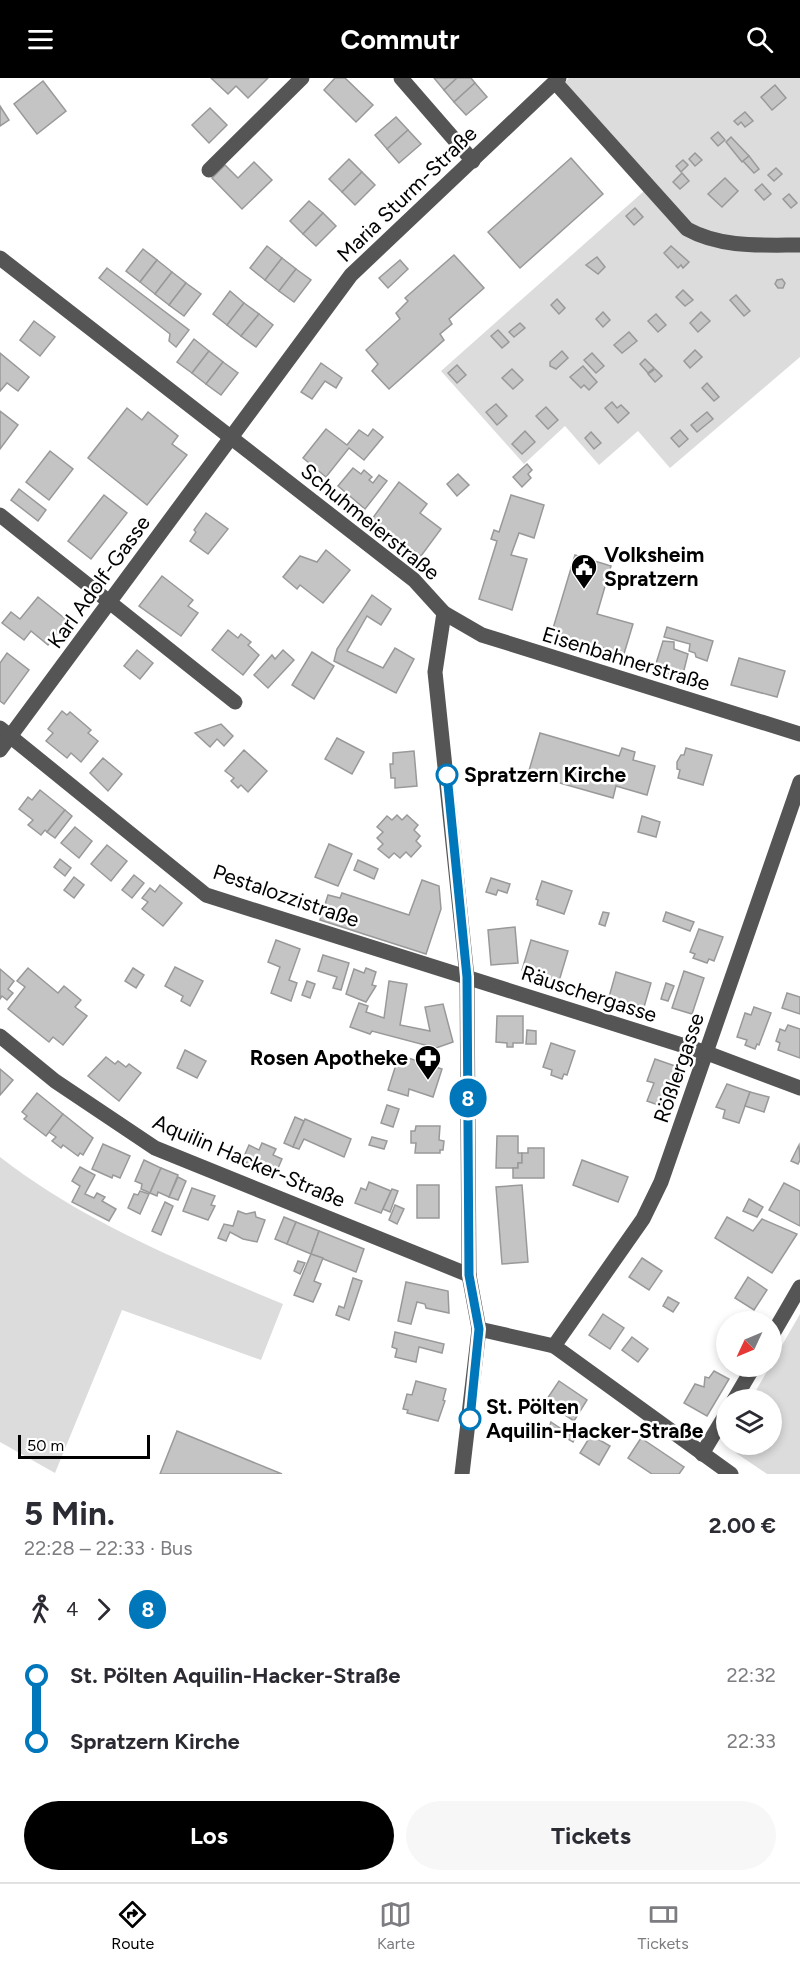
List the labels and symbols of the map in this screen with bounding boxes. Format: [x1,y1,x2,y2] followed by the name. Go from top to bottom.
[332,121,482,267] street label: Maria Sturm-Straße
[296,458,445,585] street label: Schuhmeierstraße
[42,511,155,653] street label: Karl Adolf-Gasse
[604,542,704,591] place label: Volksheim Spratzern
[569,552,599,590] public building icon: Volksheim Spratzern
[539,621,713,696] street label: Eisenbahnerstraße
[464,762,626,787] place label: Spratzern Kirche
[436,764,458,786] marker: Spratzern Kirche
[210,859,363,932] street label: Pestalozzistraße
[518,960,660,1027] street label: Räuschergasse
[648,1010,709,1126] street label: Rößlergasse
[413,1043,443,1081] pharmacy icon: Rosen Apotheke
[250,1045,408,1070] place label: Rosen Apotheke
[448,1078,488,1118] line badge: 8
[149,1109,349,1212] street label: Aquilin Hacker-Straße
[716,1311,782,1377] north arrow
[486,1394,704,1443] place label: St. Pölten Aquilin-Hacker-Straße
[459,1408,481,1430] marker: St. Pölten Aquilin-Hacker-Straße
[18,1432,150,1460] scale bar

